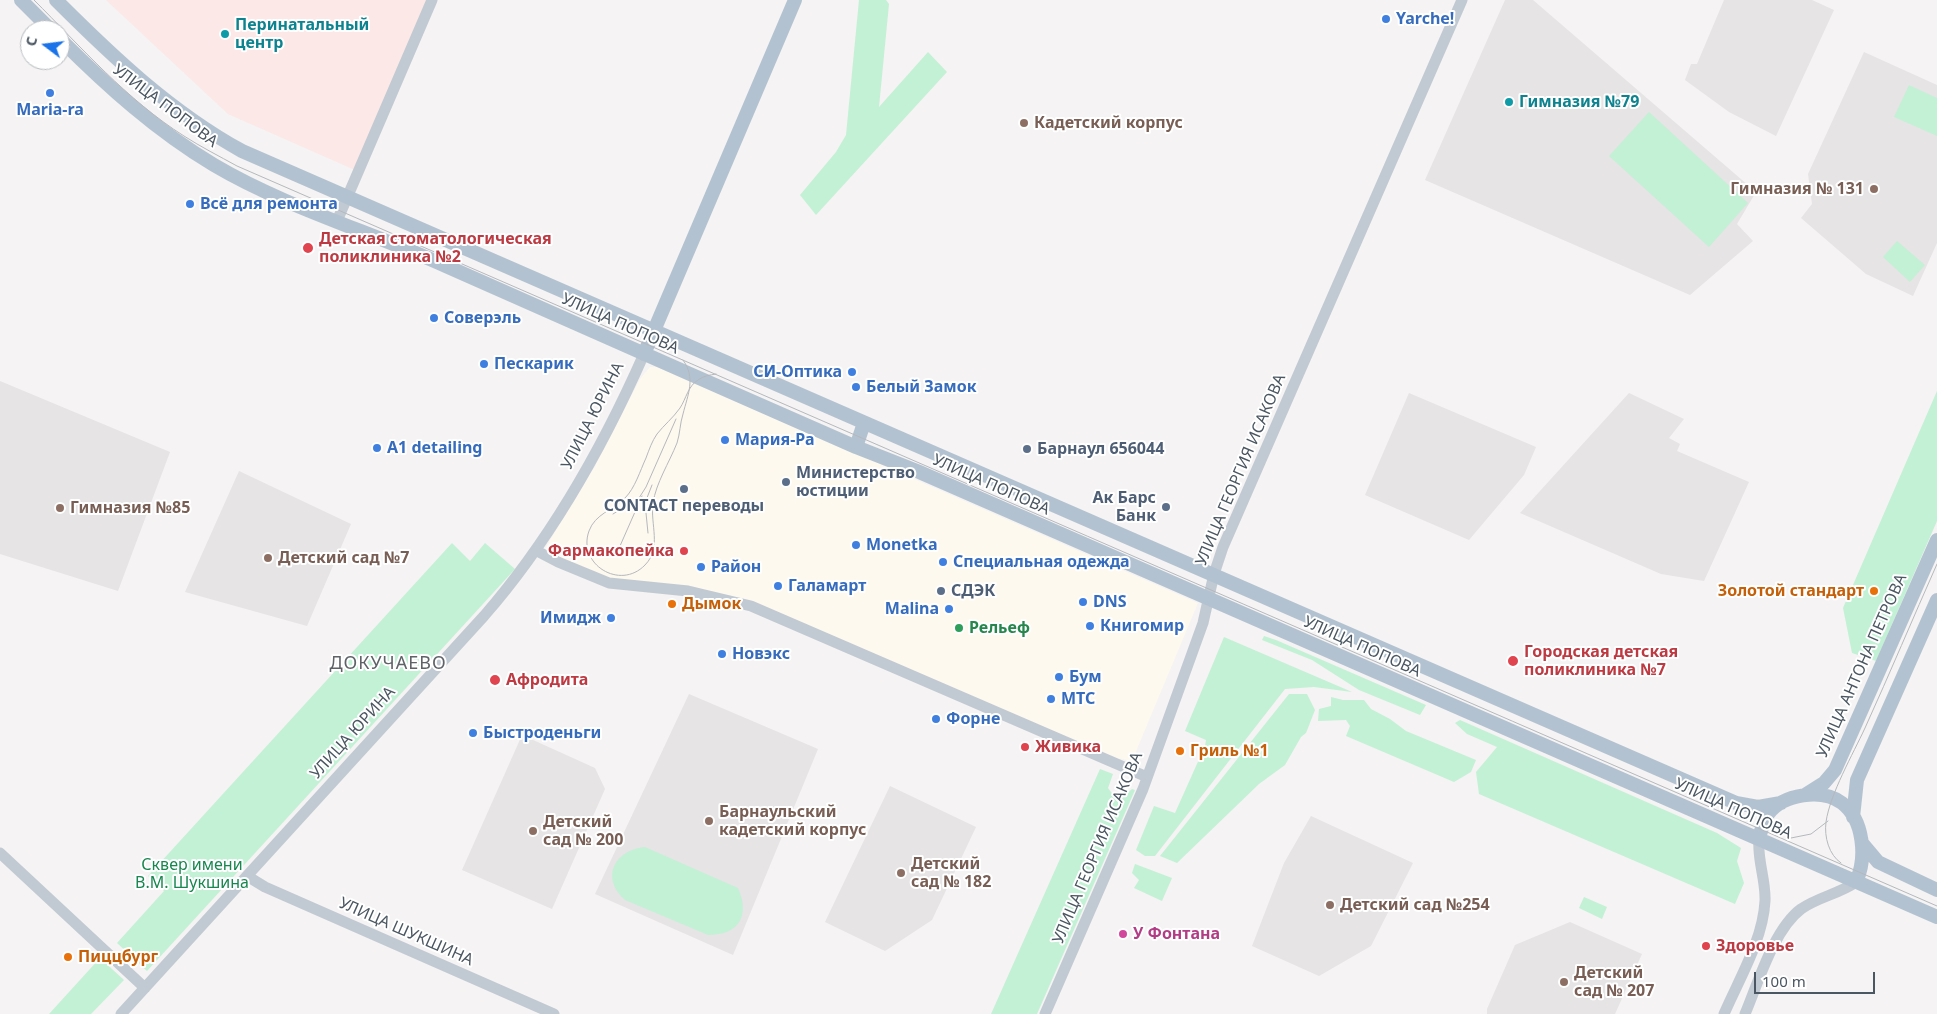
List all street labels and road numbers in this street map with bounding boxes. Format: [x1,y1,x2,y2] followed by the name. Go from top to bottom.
[109,60,221,152] street label: УЛИЦА ПОПОВА
[558,290,682,358] street label: УЛИЦА ПОПОВА
[558,359,628,473] street label: УЛИЦА ЮРИНА
[1192,371,1290,569] street label: УЛИЦА ГЕОРГИЯ ИСАКОВА
[929,451,1053,519] street label: УЛИЦА ПОПОВА
[1813,571,1911,761] street label: УЛИЦА АНТОНА ПЕТРОВА
[1300,613,1424,681] street label: УЛИЦА ПОПОВА
[306,683,400,783] street label: УЛИЦА ЮРИНА
[1049,749,1147,947] street label: УЛИЦА ГЕОРГИЯ ИСАКОВА
[1671,775,1795,843] street label: УЛИЦА ПОПОВА
[336,894,476,970] street label: УЛИЦА ШУКШИНА

